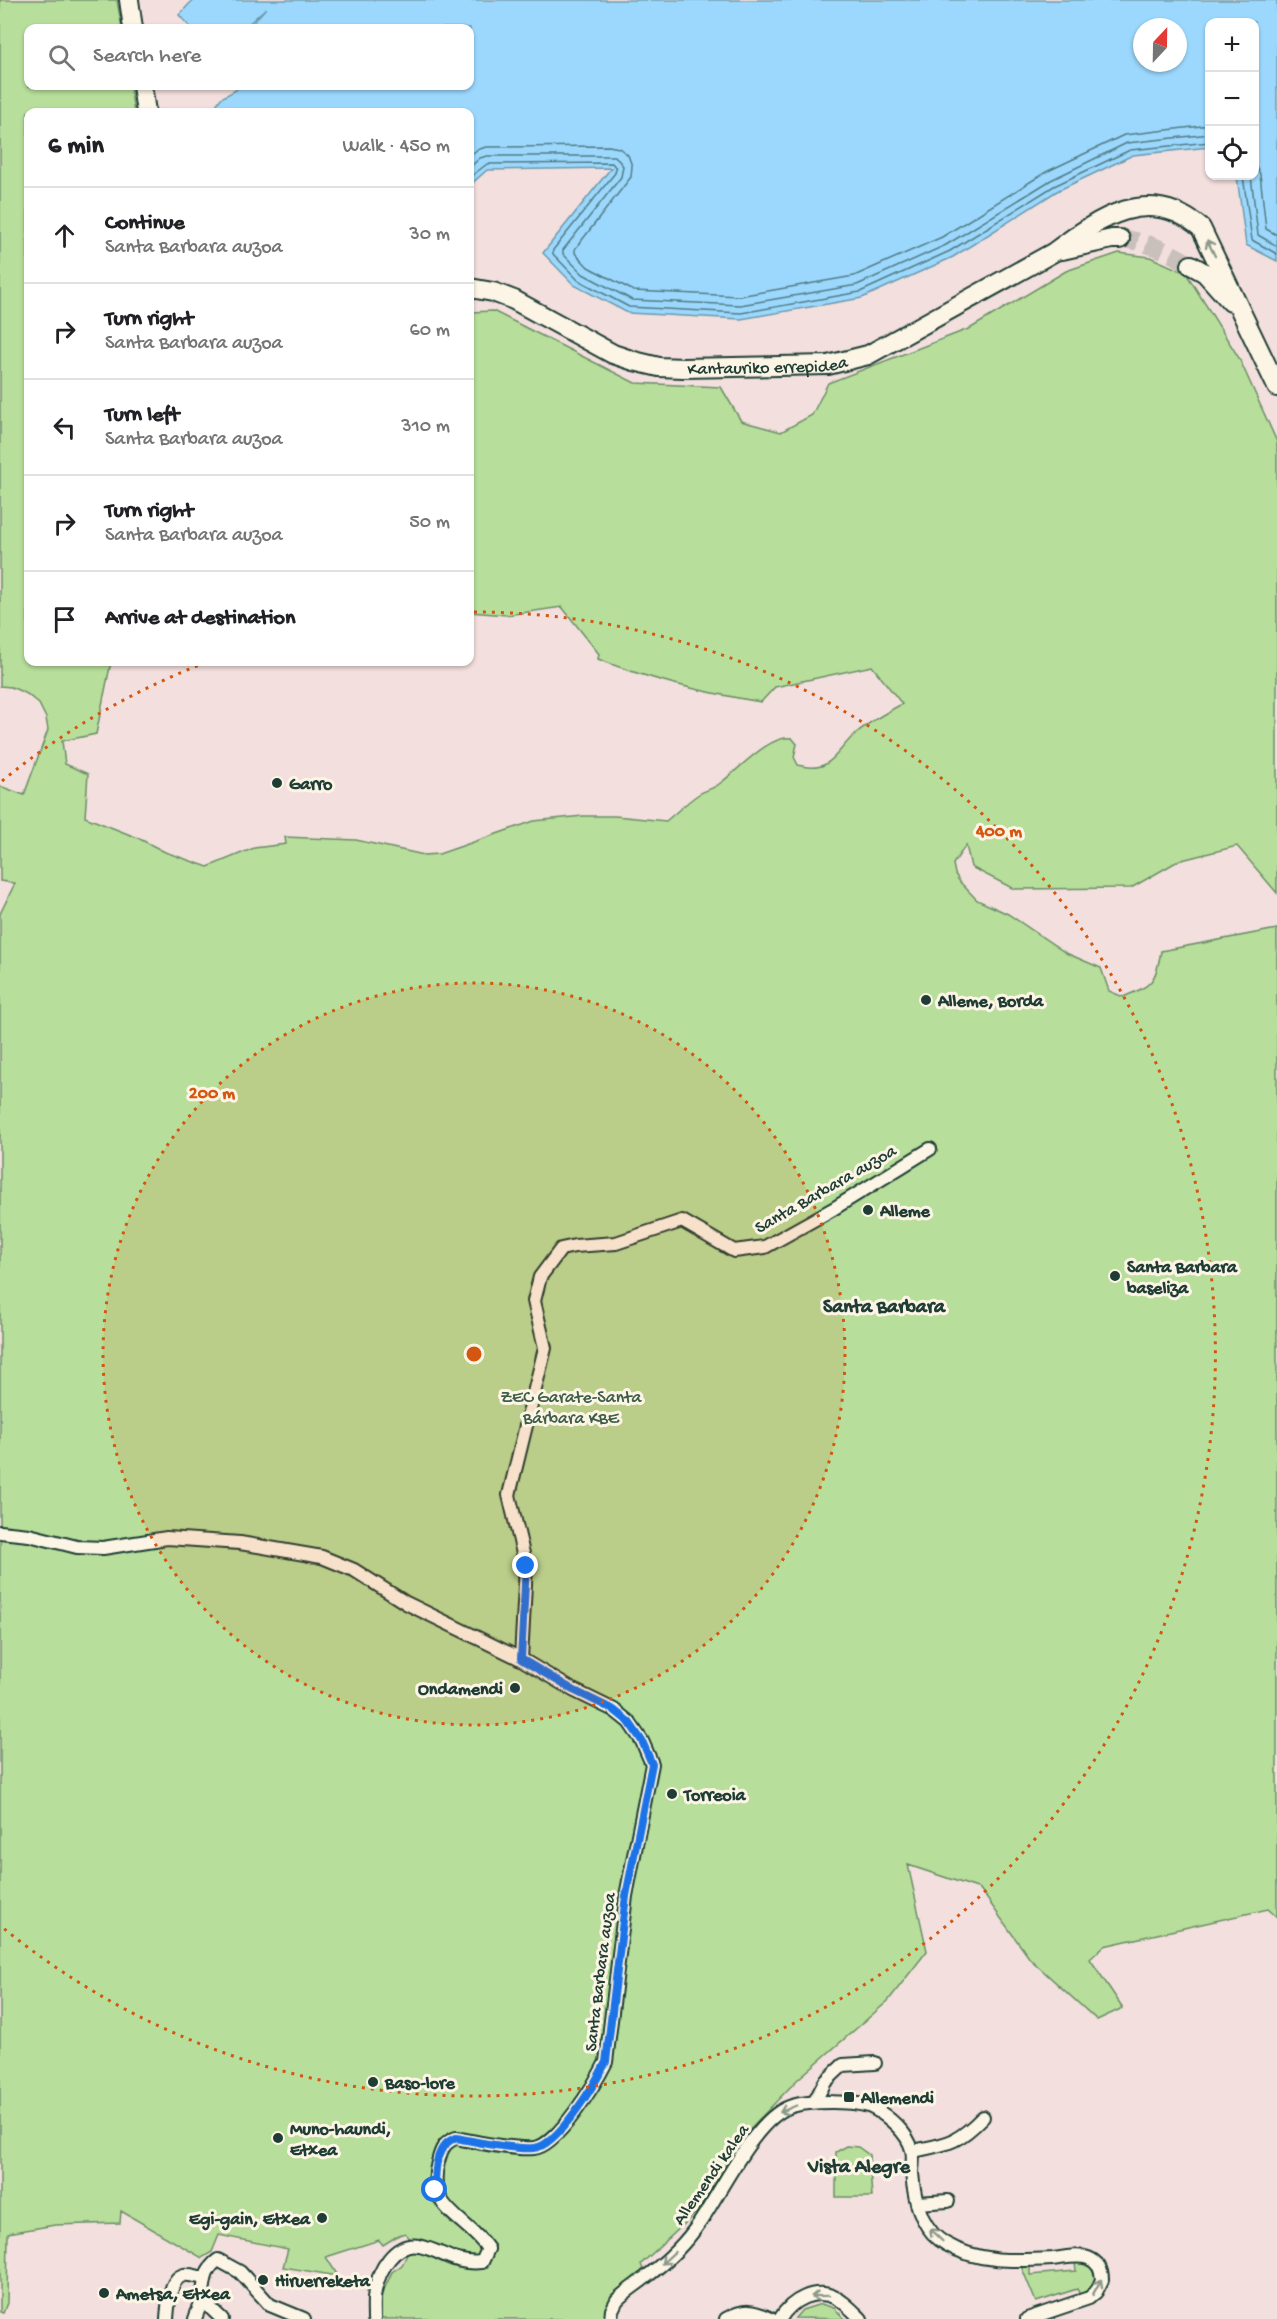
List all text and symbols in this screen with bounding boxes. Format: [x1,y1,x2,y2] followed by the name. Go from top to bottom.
[1133,18,1187,72] north arrow
[1205,18,1259,180] map controls
[1205,18,1259,72] button: +
[24,24,474,90] search box
[45,41,78,74] icon: search
[93,44,201,70] text: Search here
[1205,72,1259,126] button: −
[1205,126,1259,180] button: locate
[48,132,104,163] text: 6 min
[343,136,450,159] text: Walk · 450 m
[105,211,185,237] text: Continue
[48,219,81,252] icon: ahead
[409,224,450,247] text: 30 m
[105,237,283,260] text: Santa Barbara auzoa
[1205,239,1217,257] one-way arrow
[105,307,193,333] text: Turn right
[48,315,81,348] icon: right
[410,320,450,343] text: 60 m
[105,333,283,356] text: Santa Barbara auzoa
[687,352,851,381] street label: Kantauriko errepidea
[105,403,179,429] text: Turn left
[48,411,81,444] icon: left
[401,416,450,439] text: 310 m
[105,429,283,452] text: Santa Barbara auzoa
[105,499,193,525] text: Turn right
[48,507,81,540] icon: right
[409,512,450,535] text: 50 m
[105,525,283,548] text: Santa Barbara auzoa
[48,603,81,636] icon: arrive
[105,606,295,632] text: Arrive at destination
[289,775,333,796] place label: Garro
[270,776,284,790] marker: Garro
[975,822,1022,843] text: 400 m
[937,992,1044,1013] place label: Alleme, Borda
[919,993,933,1007] marker: Alleme, Borda
[189,1084,235,1105] text: 200 m
[752,1141,902,1239] street label: Santa Barbara auzoa
[879,1202,931,1223] place label: Alleme
[861,1203,875,1217] marker: Alleme
[1126,1258,1238,1300] place label: Santa Barbara baseliza
[1108,1269,1122,1283] marker: Santa Barbara baseliza
[823,1297,946,1320] district label: Santa Barbara
[464,1344,484,1364] centre of rings
[500,1388,643,1430] park label: ZEC Garate-Santa Bárbara KBE
[512,1552,538,1578] route end
[418,1680,503,1701] place label: Ondamendi
[508,1681,522,1695] marker: Ondamendi
[682,1786,747,1807] place label: Torreoia
[665,1787,679,1801] marker: Torreoia
[581,1891,622,2053] street label: Santa Barbara auzoa
[384,2074,455,2095] place label: Baso-lore
[366,2075,380,2089] marker: Baso-lore
[860,2089,934,2110] place label: Allemendi
[842,2090,856,2104] marker: Allemendi
[780,2104,798,2115] one-way arrow
[290,2120,391,2162] place label: Muno-haundi, Etxea
[669,2120,755,2230] street label: Allemendi kalea
[271,2131,285,2145] marker: Muno-haundi, Etxea
[807,2157,911,2180] district label: Vista Alegre
[421,2176,447,2202] route start
[189,2210,311,2231] place label: Egi-gain, Etxea
[315,2211,329,2225] marker: Egi-gain, Etxea
[928,2228,943,2242] one-way arrow
[661,2251,676,2265] one-way arrow
[275,2272,371,2293] place label: Hiruerreketa
[256,2273,270,2287] marker: Hiruerreketa
[1091,2279,1103,2296] one-way arrow
[115,2285,231,2306] place label: Ametsa, Etxea
[97,2286,111,2300] marker: Ametsa, Etxea
[811,2290,830,2302] one-way arrow

